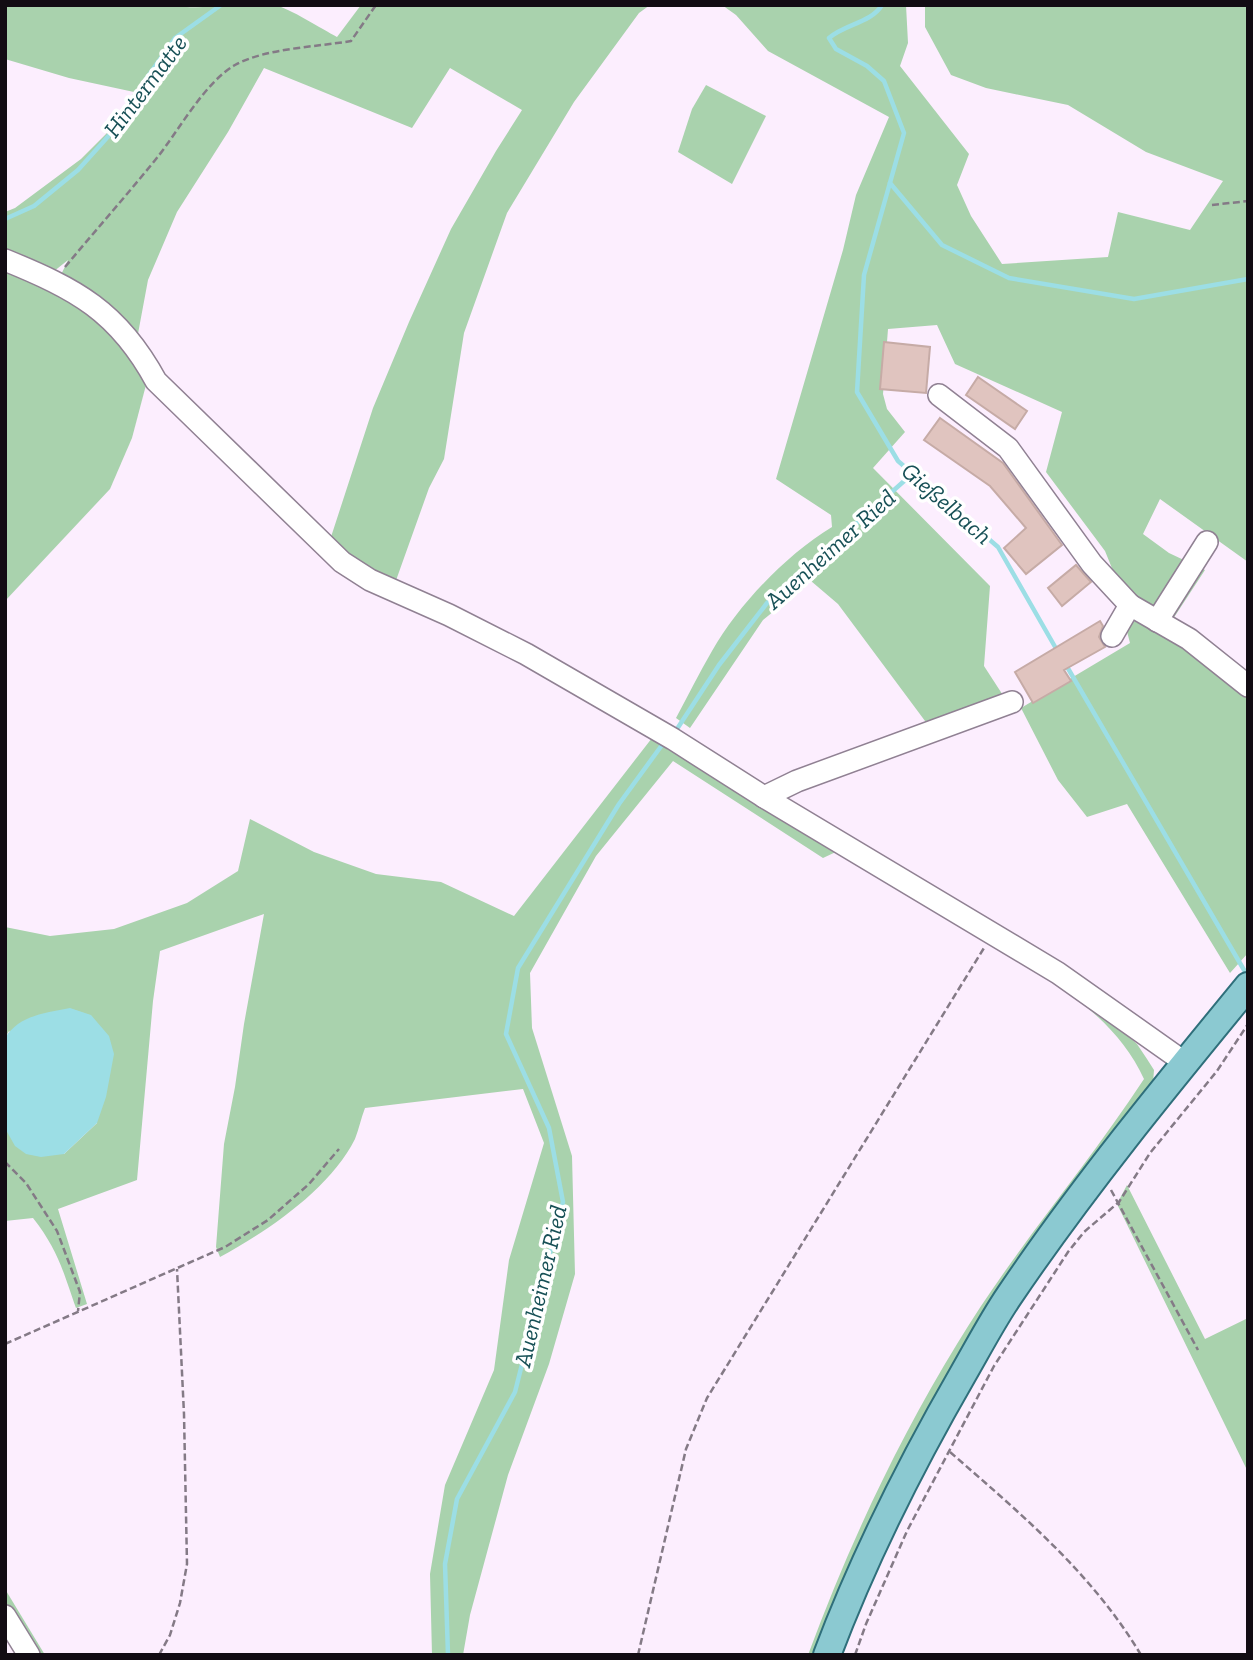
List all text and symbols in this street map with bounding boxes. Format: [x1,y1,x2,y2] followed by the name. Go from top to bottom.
[97,29,193,143] water label: Hintermatte
[896,456,998,550] water label: Gießelbach
[758,483,901,616] water label: Auenheimer Ried
[507,1202,573,1371] water label: Auenheimer Ried

